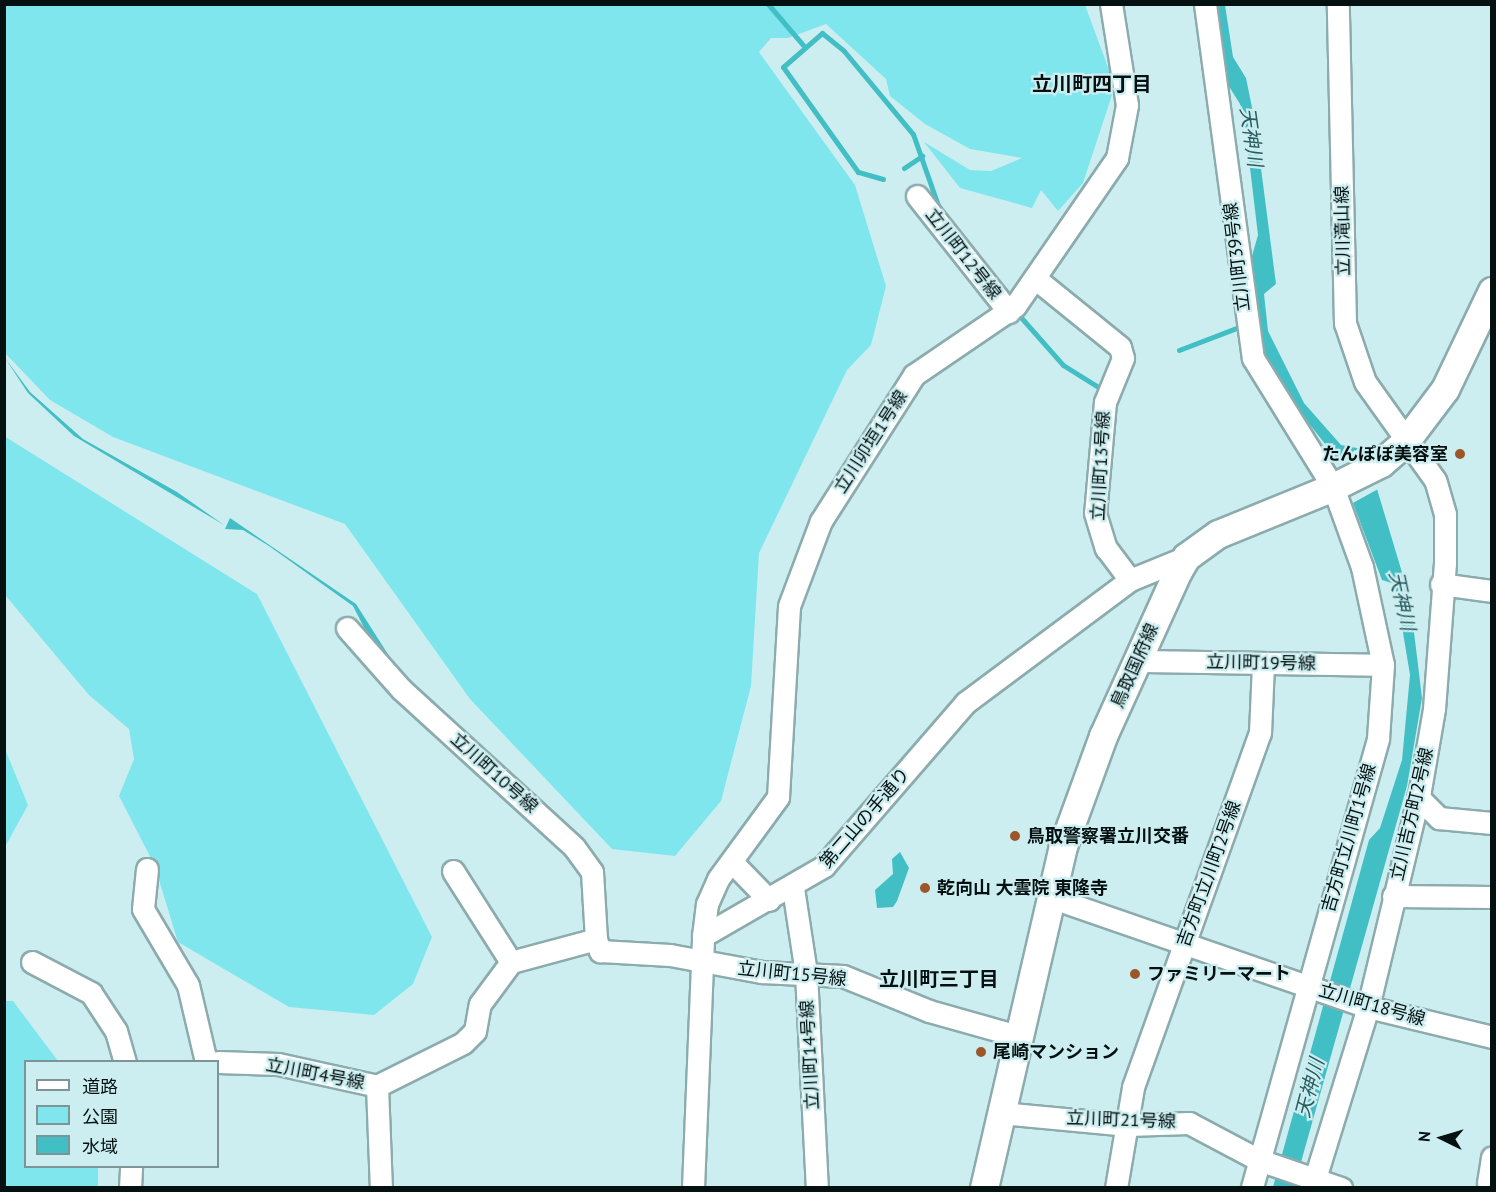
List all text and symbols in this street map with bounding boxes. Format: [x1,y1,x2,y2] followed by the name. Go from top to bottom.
[1032,72,1152,96] district label: 立川町四丁目
[1235,106,1267,168] water label: 天神川
[1331,186,1355,276] street label: 立川滝山線
[1220,201,1254,313] street label: 立川町39号線
[921,204,1005,304] street label: 立川町12号線
[830,387,912,497] street label: 立川卯垣1号線
[1087,411,1115,521] street label: 立川町13号線
[1322,443,1448,465] place label: たんぽぽ美容室
[1453,447,1467,461] marker: たんぽぽ美容室
[1384,569,1420,633] water label: 天神川
[1107,620,1163,712] street label: 鳥取国府線
[1206,651,1316,675] street label: 立川町19号線
[446,728,542,818] street label: 立川町10号線
[1386,745,1438,883] street label: 立川吉方町2号線
[1317,761,1381,915] street label: 吉方町立川町1号線
[816,763,914,873] street label: 第二山の手通り
[1173,798,1245,950] street label: 吉方町立川町2号線
[1027,825,1189,847] place label: 鳥取警察署立川交番
[1008,829,1022,843] marker: 鳥取警察署立川交番
[937,877,1108,899] place label: 乾向山 大雲院 東隆寺
[918,881,932,895] marker: 乾向山 大雲院 東隆寺
[736,958,848,990] street label: 立川町15号線
[1147,963,1291,985] place label: ファミリーマート
[879,967,999,991] district label: 立川町三丁目
[1128,967,1142,981] marker: ファミリーマート
[1316,980,1428,1030] street label: 立川町18号線
[796,1000,824,1110] street label: 立川町14号線
[993,1041,1119,1063] place label: 尾崎マンション
[974,1045,988,1059] marker: 尾崎マンション
[264,1054,366,1094] street label: 立川町4号線
[1291,1056,1329,1120] water label: 天神川
[24,1060,219,1168] legend
[82,1075,118,1098] text: 道路
[82,1105,118,1128] text: 公園
[1066,1107,1176,1133] street label: 立川町21号線
[1412,1108,1472,1168] north arrow
[1414,1130,1434,1143] text: N
[82,1135,118,1158] text: 水域

